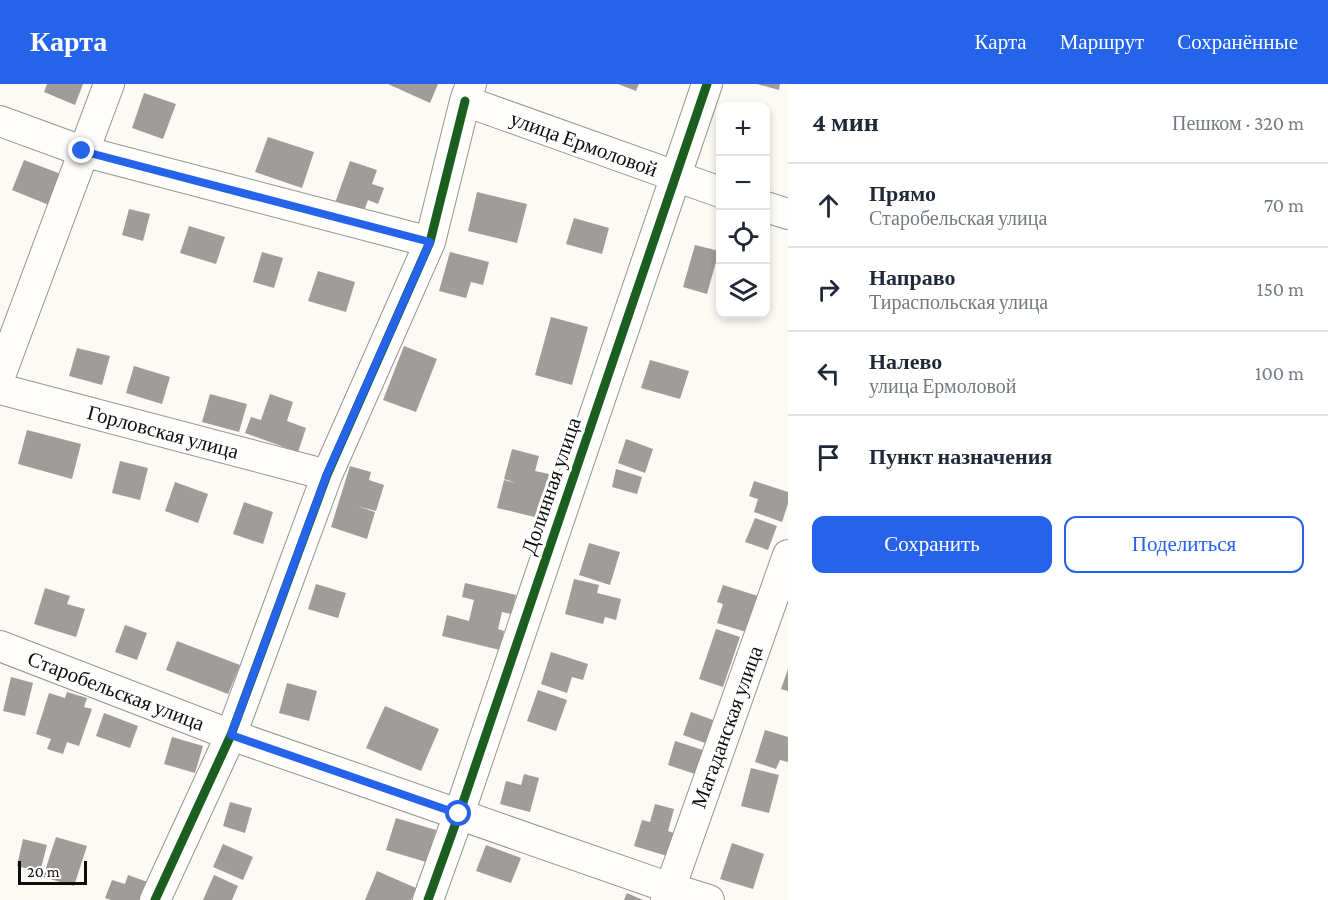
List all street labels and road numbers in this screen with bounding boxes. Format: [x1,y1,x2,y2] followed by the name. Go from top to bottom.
[507,106,661,182] street label: улица Ермоловой
[85,400,242,464] street label: Горловская улица
[516,414,586,558] street label: Долинная улица
[686,642,768,812] street label: Магаданская улица
[24,646,208,736] street label: Старобельская улица

